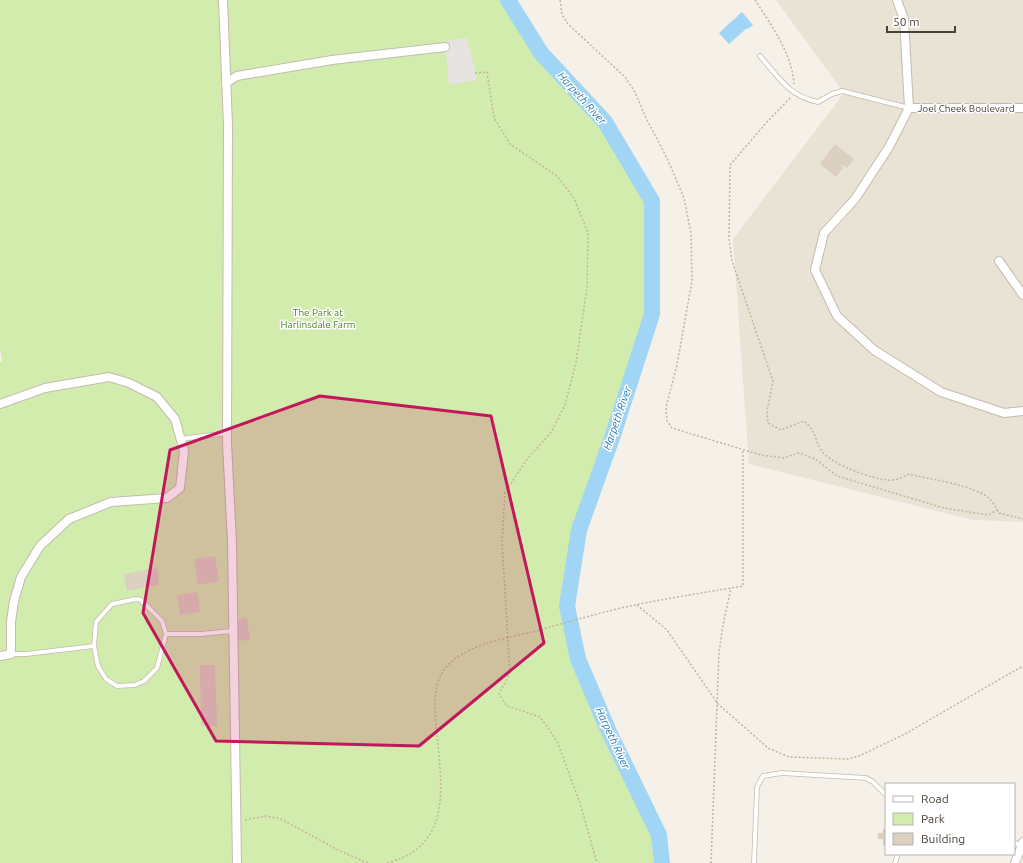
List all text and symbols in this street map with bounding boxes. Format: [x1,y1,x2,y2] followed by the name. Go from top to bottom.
[887,8,955,34] scale bar
[893,15,920,28] text: 50 m
[555,69,609,127] water label: Harpeth River
[917,103,1015,114] street label: Joel Cheek Boulevard
[281,307,355,330] park label: The Park at Harlinsdale Farm
[601,384,634,451] water label: Harpeth River
[594,705,633,771] water label: Harpeth River
[885,783,1015,855] legend
[921,792,949,805] text: Road
[921,812,945,825] text: Park
[921,832,965,845] text: Building

